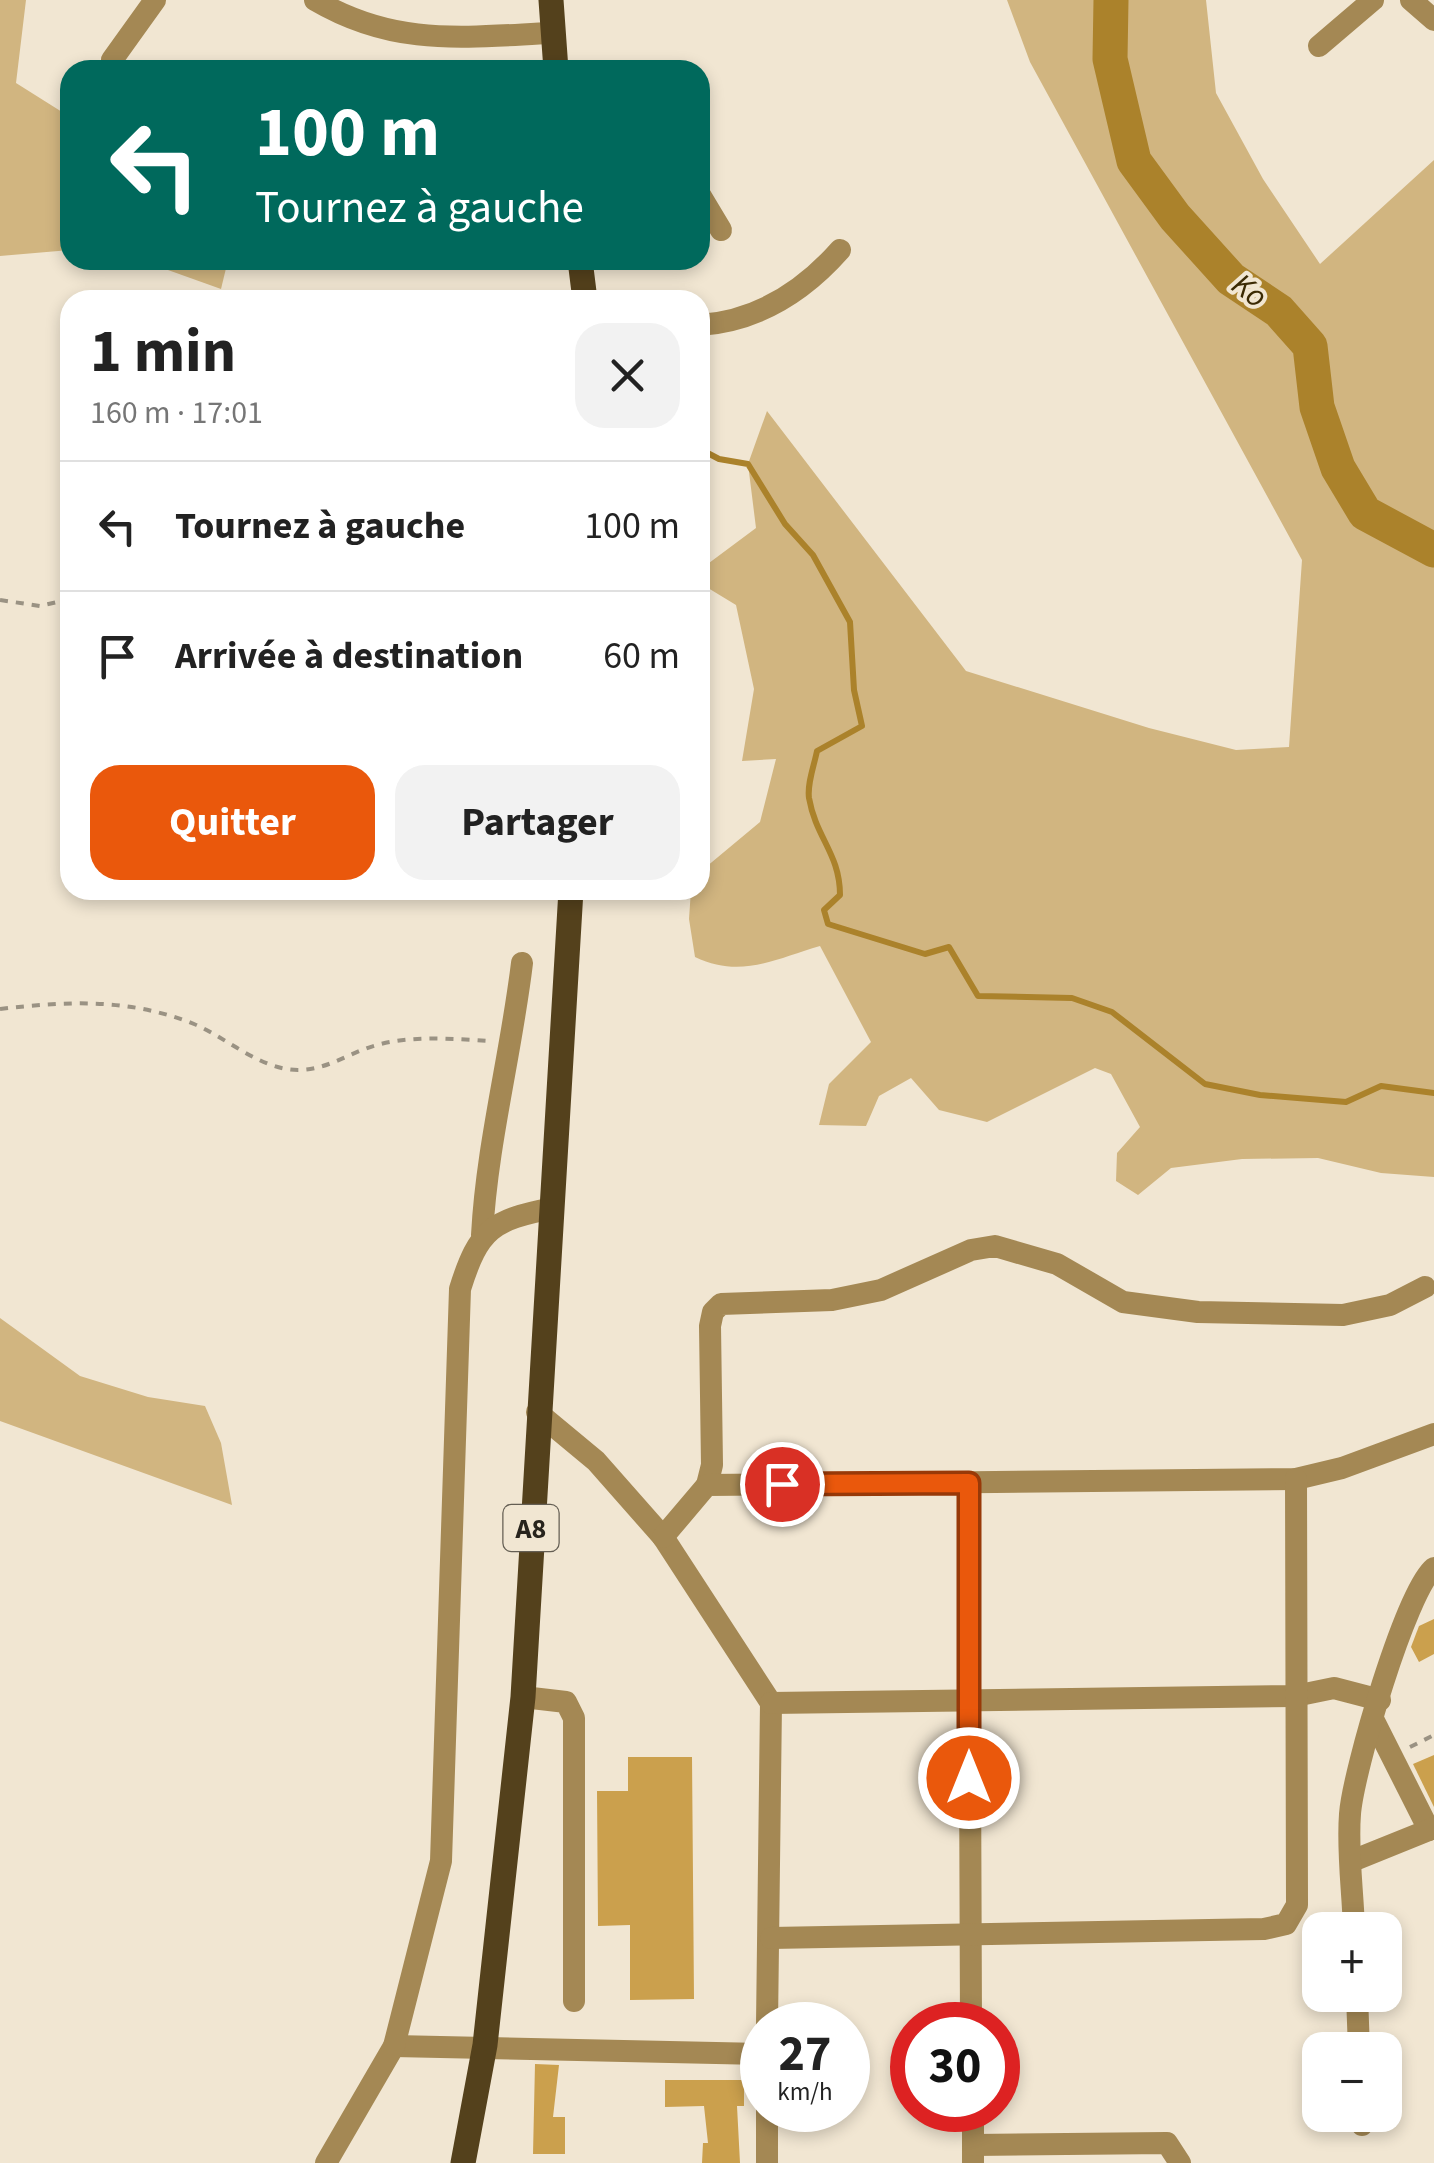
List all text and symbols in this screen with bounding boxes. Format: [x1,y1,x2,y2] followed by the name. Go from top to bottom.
[255,83,440,183] text: 100 m
[90,100,220,230] icon: left
[255,176,584,240] text: Tournez à gauche
[1222,262,1277,319] water label: Ko
[90,310,236,395] text: 1 min
[575,323,680,428] button: close
[90,390,263,436] text: 160 m · 17:01
[90,499,145,554] icon: left
[175,499,465,553] text: Tournez à gauche
[584,499,680,553] text: 100 m
[90,629,145,684] icon: arrive
[175,629,523,683] text: Arrivée à destination
[603,629,680,683] text: 60 m
[90,765,375,880] button: Quitter
[395,765,680,880] button: Partager
[740,1442,825,1527] pin
[755,1457,810,1512] icon: arrive
[504,1505,558,1551] road number: A8
[917,1726,1021,1830] position arrow
[1302,1912,1402,2132] map controls
[1302,1912,1402,2012] button: +
[890,2002,1020,2132] speed limit sign: 30
[779,2019,831,2090] text: 27
[1302,2032,1402,2132] button: −
[777,2074,833,2110] text: km/h

